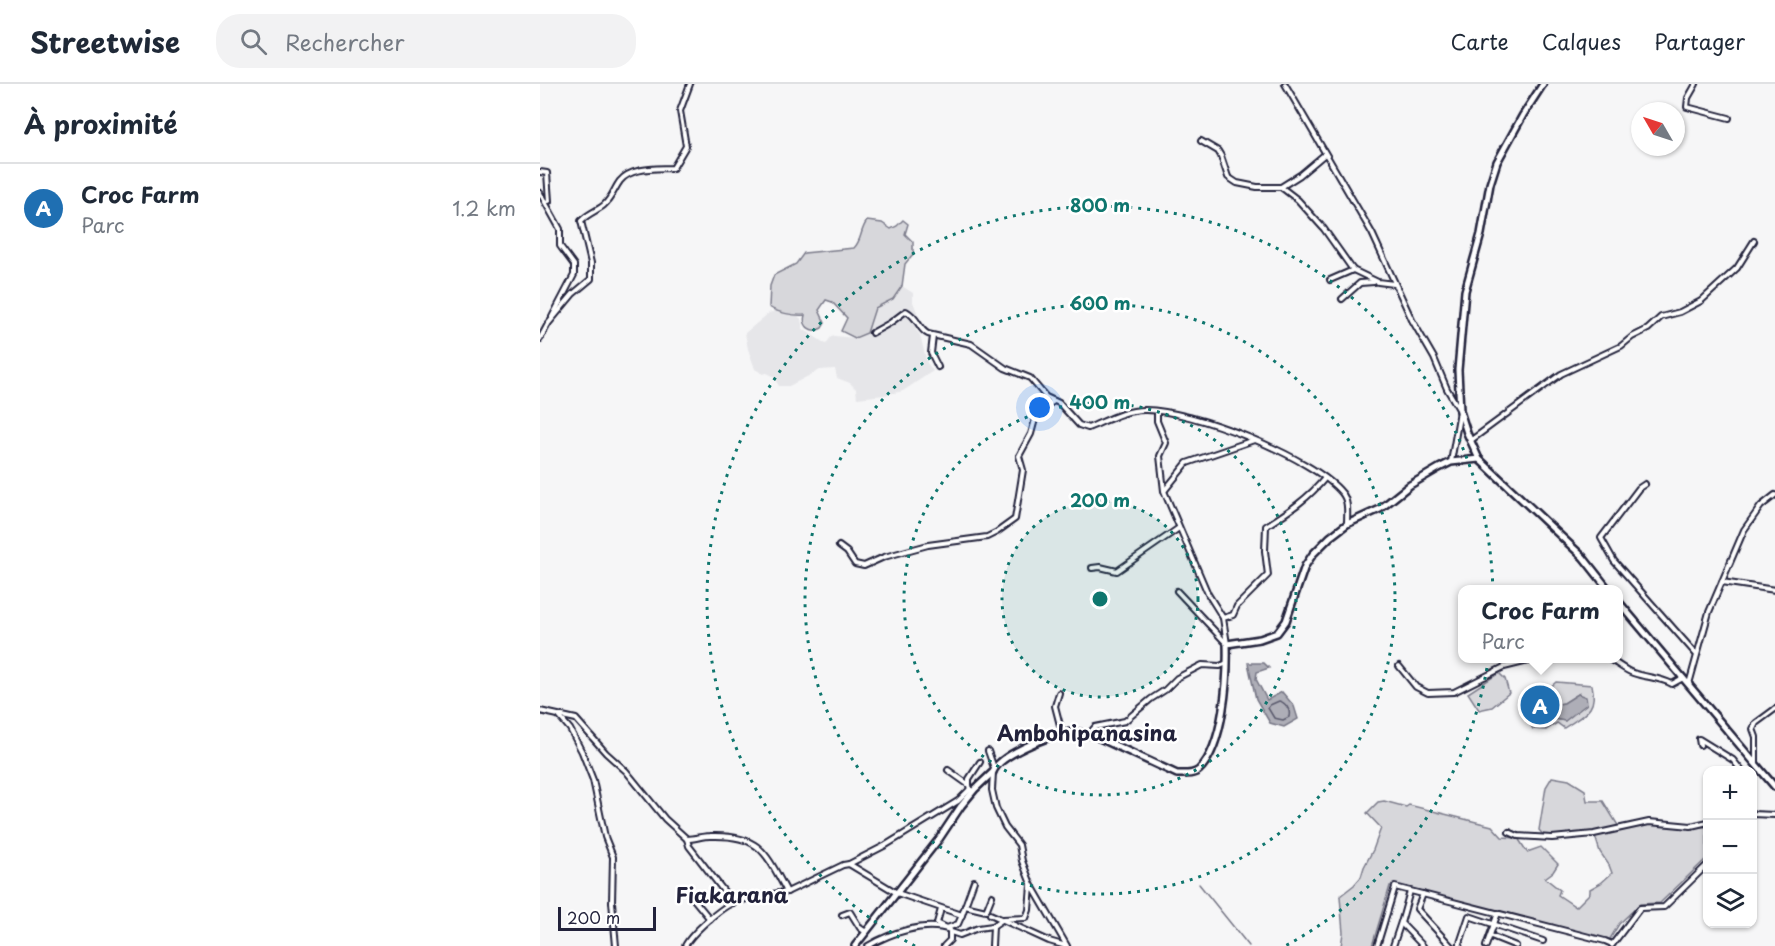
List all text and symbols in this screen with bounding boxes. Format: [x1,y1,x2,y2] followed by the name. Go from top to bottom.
[216,14,636,68] search box
[30,20,180,63] text: Streetwise
[237,25,270,58] icon: search
[285,25,404,58] text: Rechercher
[1451,25,1509,57] text: Carte
[1542,25,1621,57] text: Calques
[1654,25,1745,57] text: Partager
[1631,102,1685,156] north arrow
[24,104,178,143] text: À proximité
[81,177,199,210] text: Croc Farm
[1070,191,1130,218] text: 800 m
[36,193,51,223] text: A
[452,193,516,223] text: 1.2 km
[81,210,124,240] text: Parc
[1069,289,1131,316] text: 600 m
[1070,388,1130,415] text: 400 m
[1025,393,1054,422] your location
[1070,486,1130,513] text: 200 m
[1458,585,1623,663] popup
[1090,589,1110,609] centre of rings
[1481,593,1600,626] text: Croc Farm
[1481,626,1525,656] text: Parc
[1520,682,1560,728] pin: A
[997,716,1177,748] district label: Ambohipanasina
[1703,766,1757,928] map controls
[1703,766,1757,820] button: +
[1703,820,1757,874] button: −
[1703,874,1757,928] button: layers
[676,878,789,910] district label: Fiakarana
[558,904,656,932] scale bar
[567,905,620,929] text: 200 m

